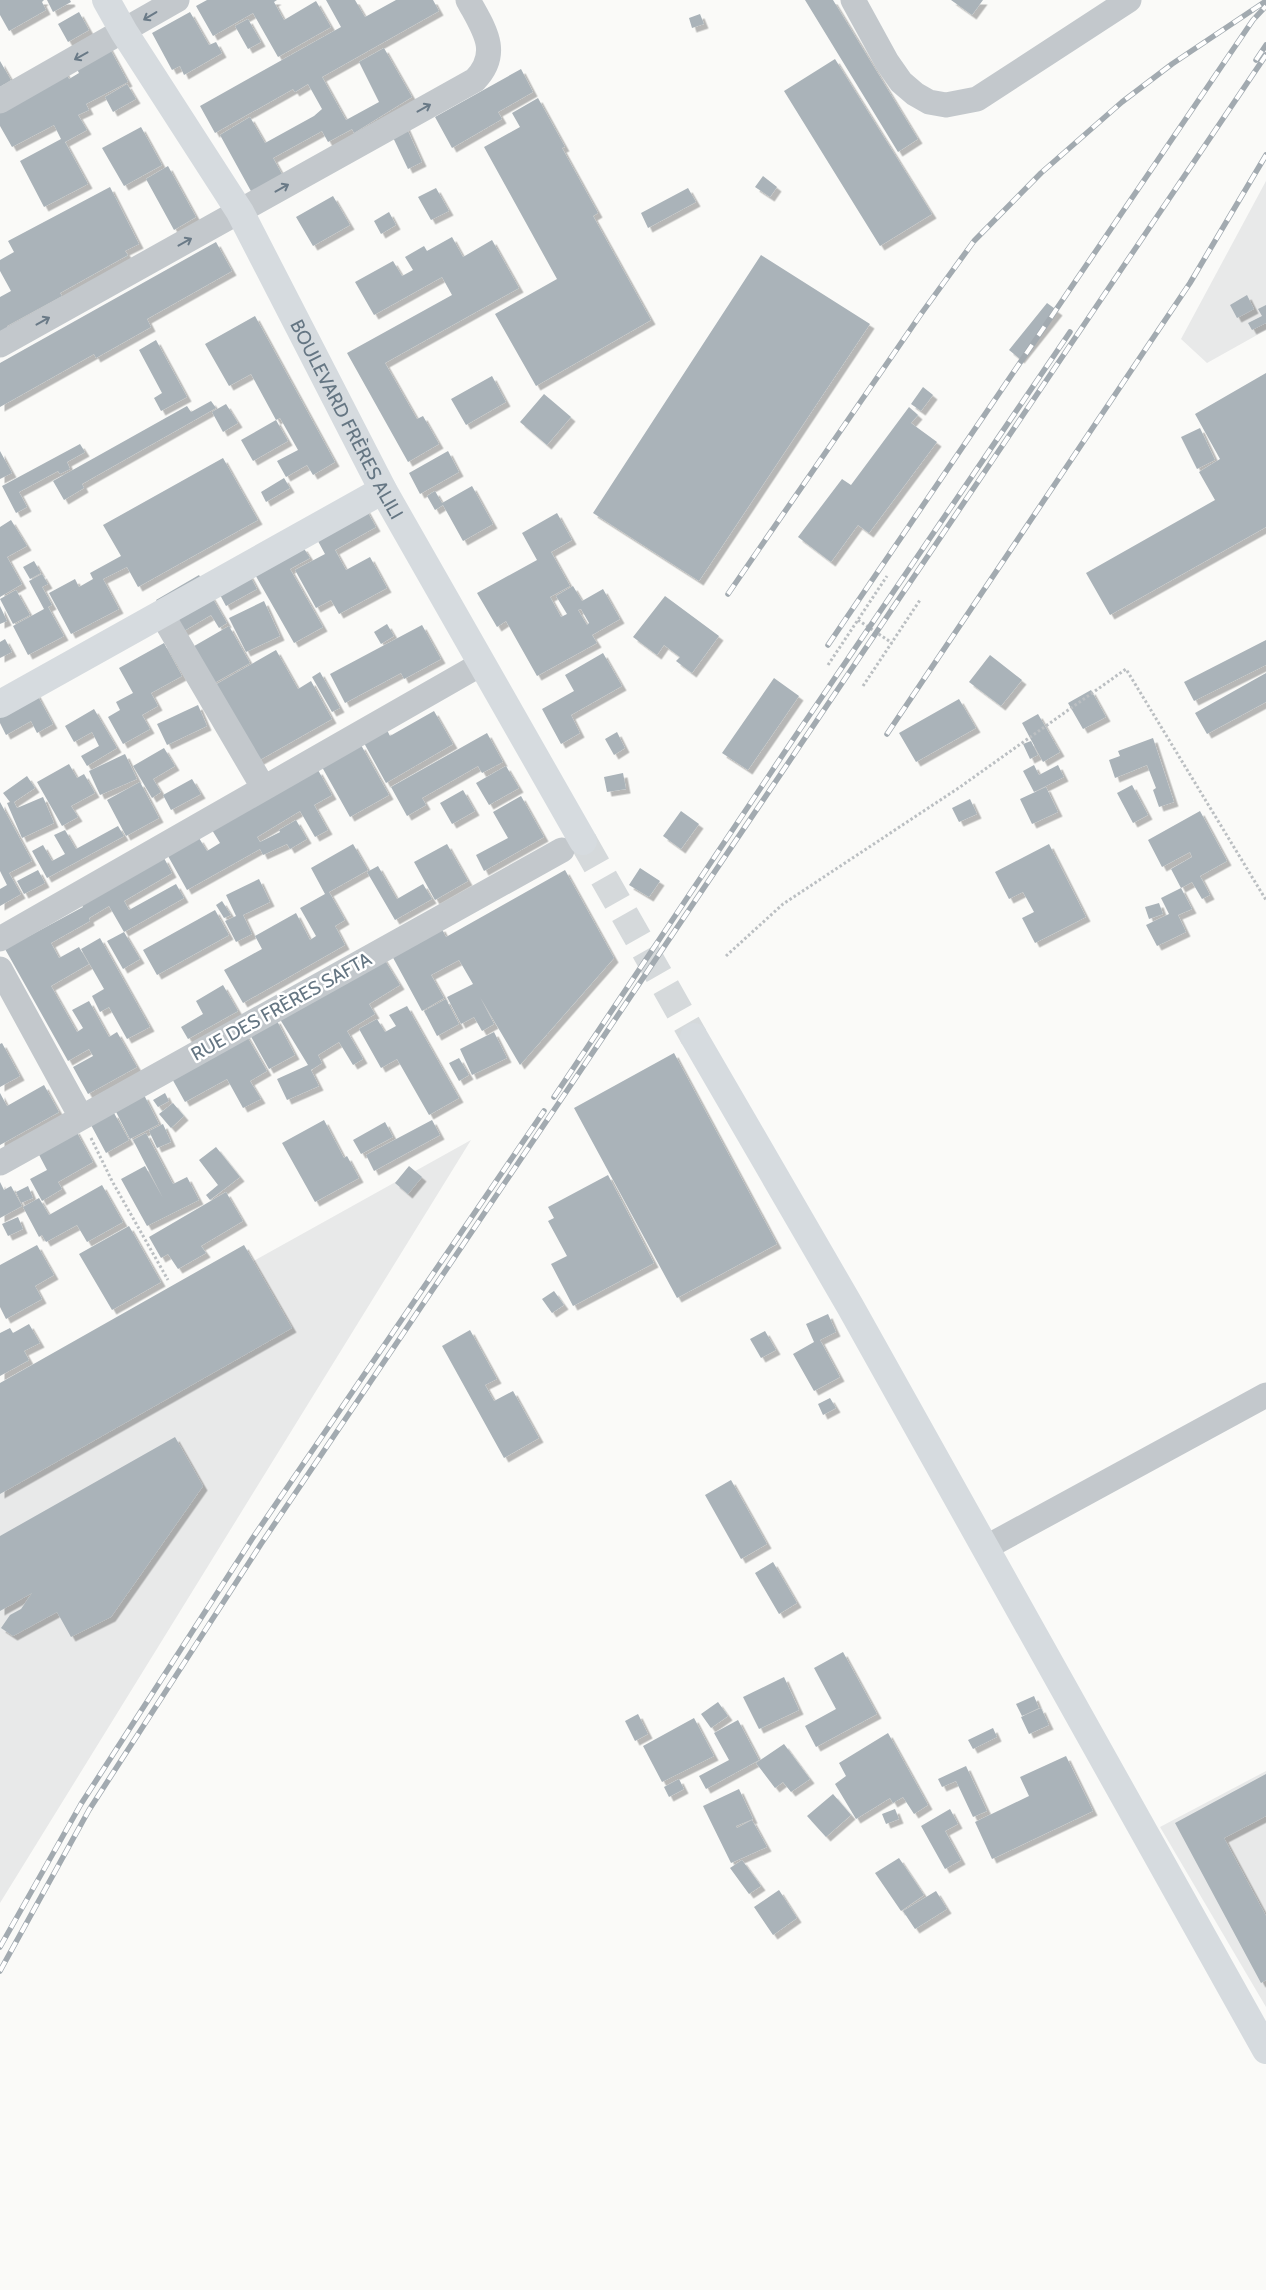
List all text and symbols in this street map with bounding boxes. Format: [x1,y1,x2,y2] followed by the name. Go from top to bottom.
[144,11,158,21] one-way arrow
[74,52,89,61] one-way arrow
[416,103,431,113] one-way arrow
[275,183,290,193] one-way arrow
[177,237,191,247] one-way arrow
[35,316,50,326] one-way arrow
[285,316,408,523] street label: BOULEVARD FRÈRES ALILI
[187,946,376,1066] street label: RUE DES FRÈRES SAFTA

